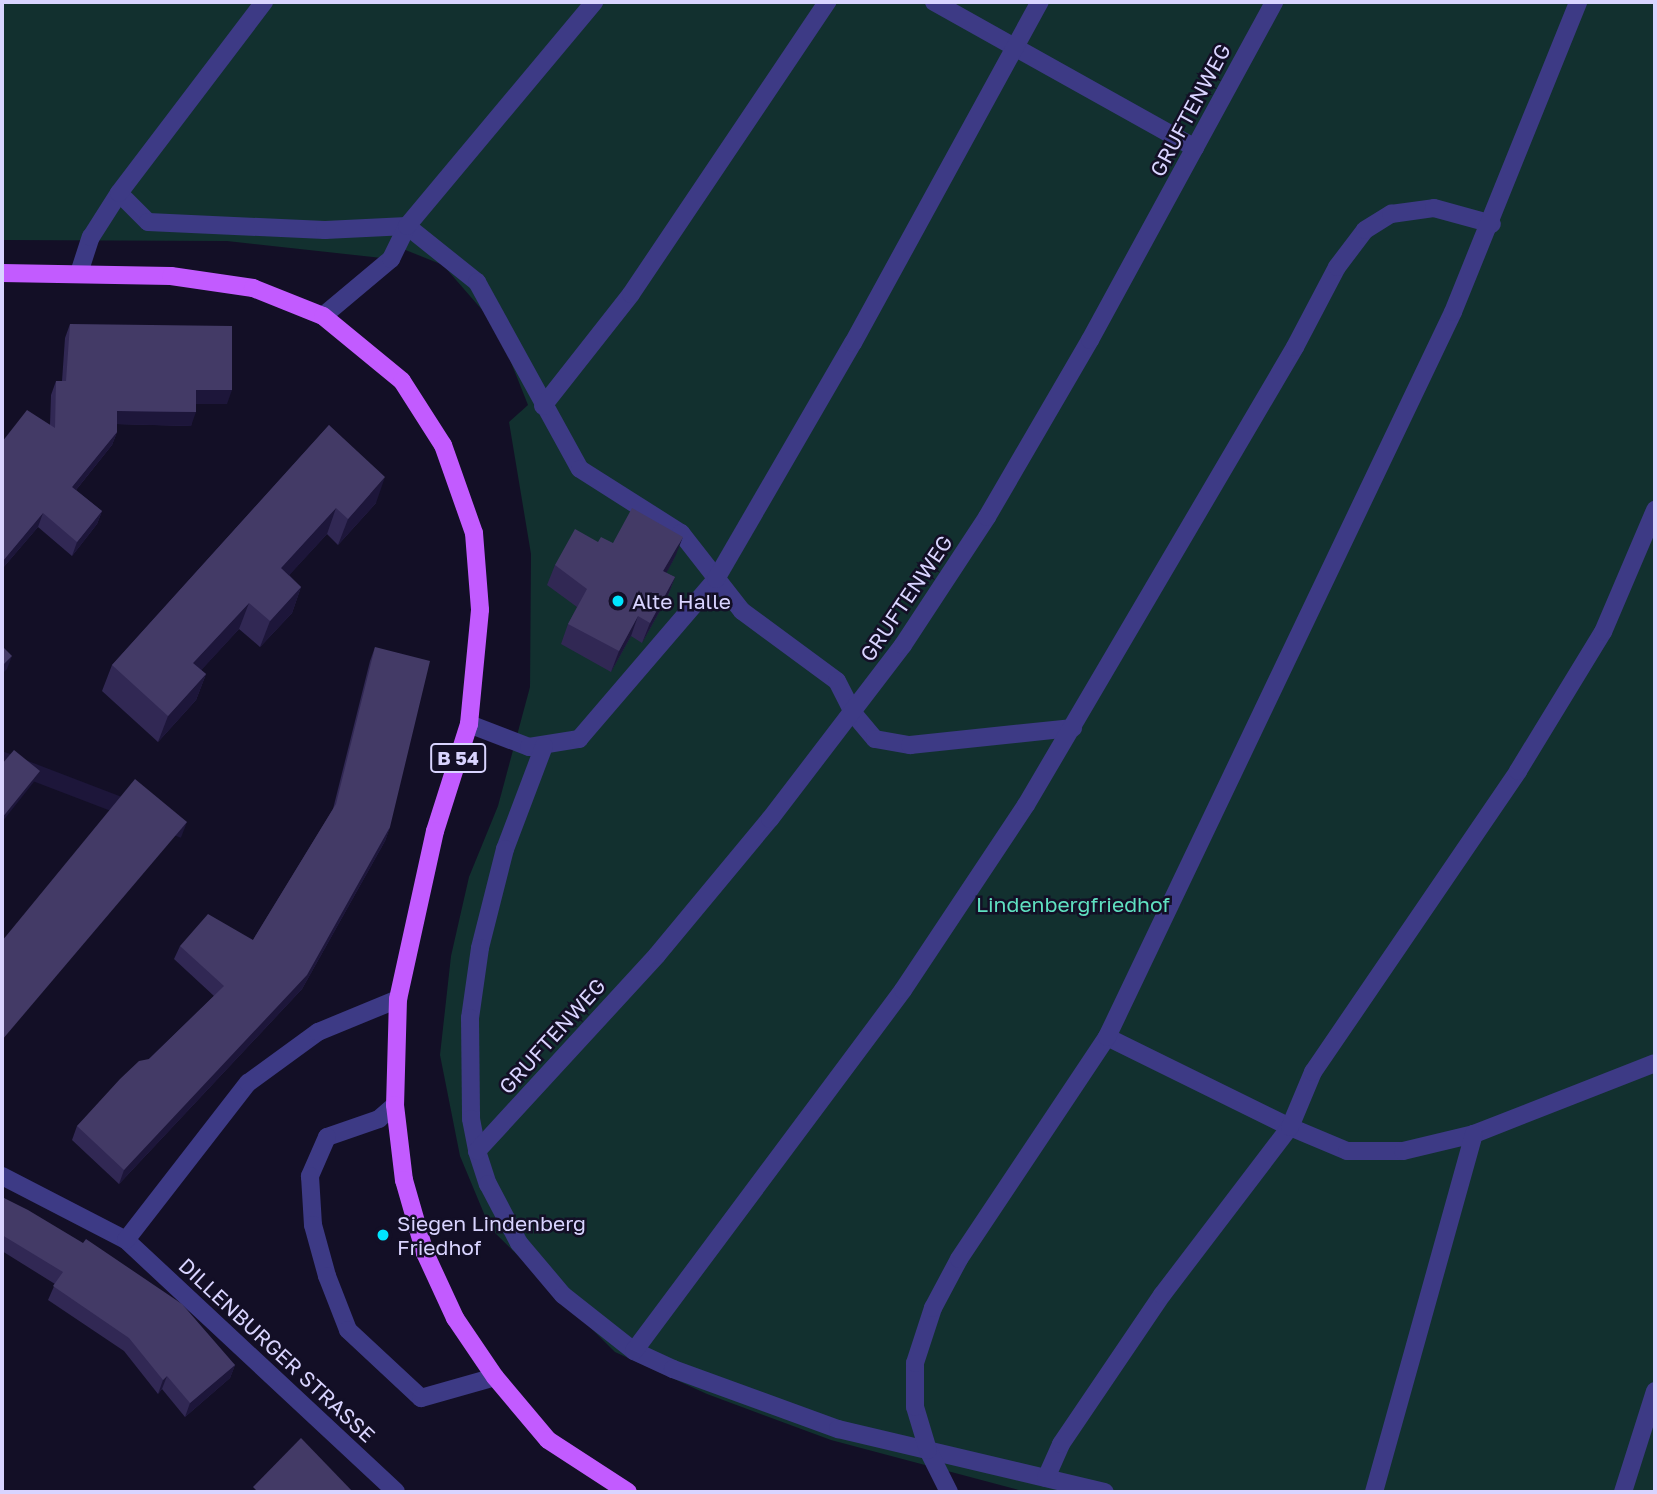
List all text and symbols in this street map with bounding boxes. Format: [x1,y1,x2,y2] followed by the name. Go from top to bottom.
[1144,39,1236,181] street label: GRUFTENWEG
[855,530,957,666] street label: GRUFTENWEG
[632,588,731,614] place label: Alte Halle
[610,593,626,609] marker: Alte Halle
[430,743,486,774] road number: B 54
[976,891,1170,917] park label: Lindenbergfriedhof
[494,973,610,1099] street label: GRUFTENWEG
[397,1210,586,1260] place label: Siegen Lindenberg Friedhof
[375,1227,391,1243] marker: Siegen Lindenberg Friedhof
[174,1252,380,1448] street label: DILLENBURGER STRASSE

